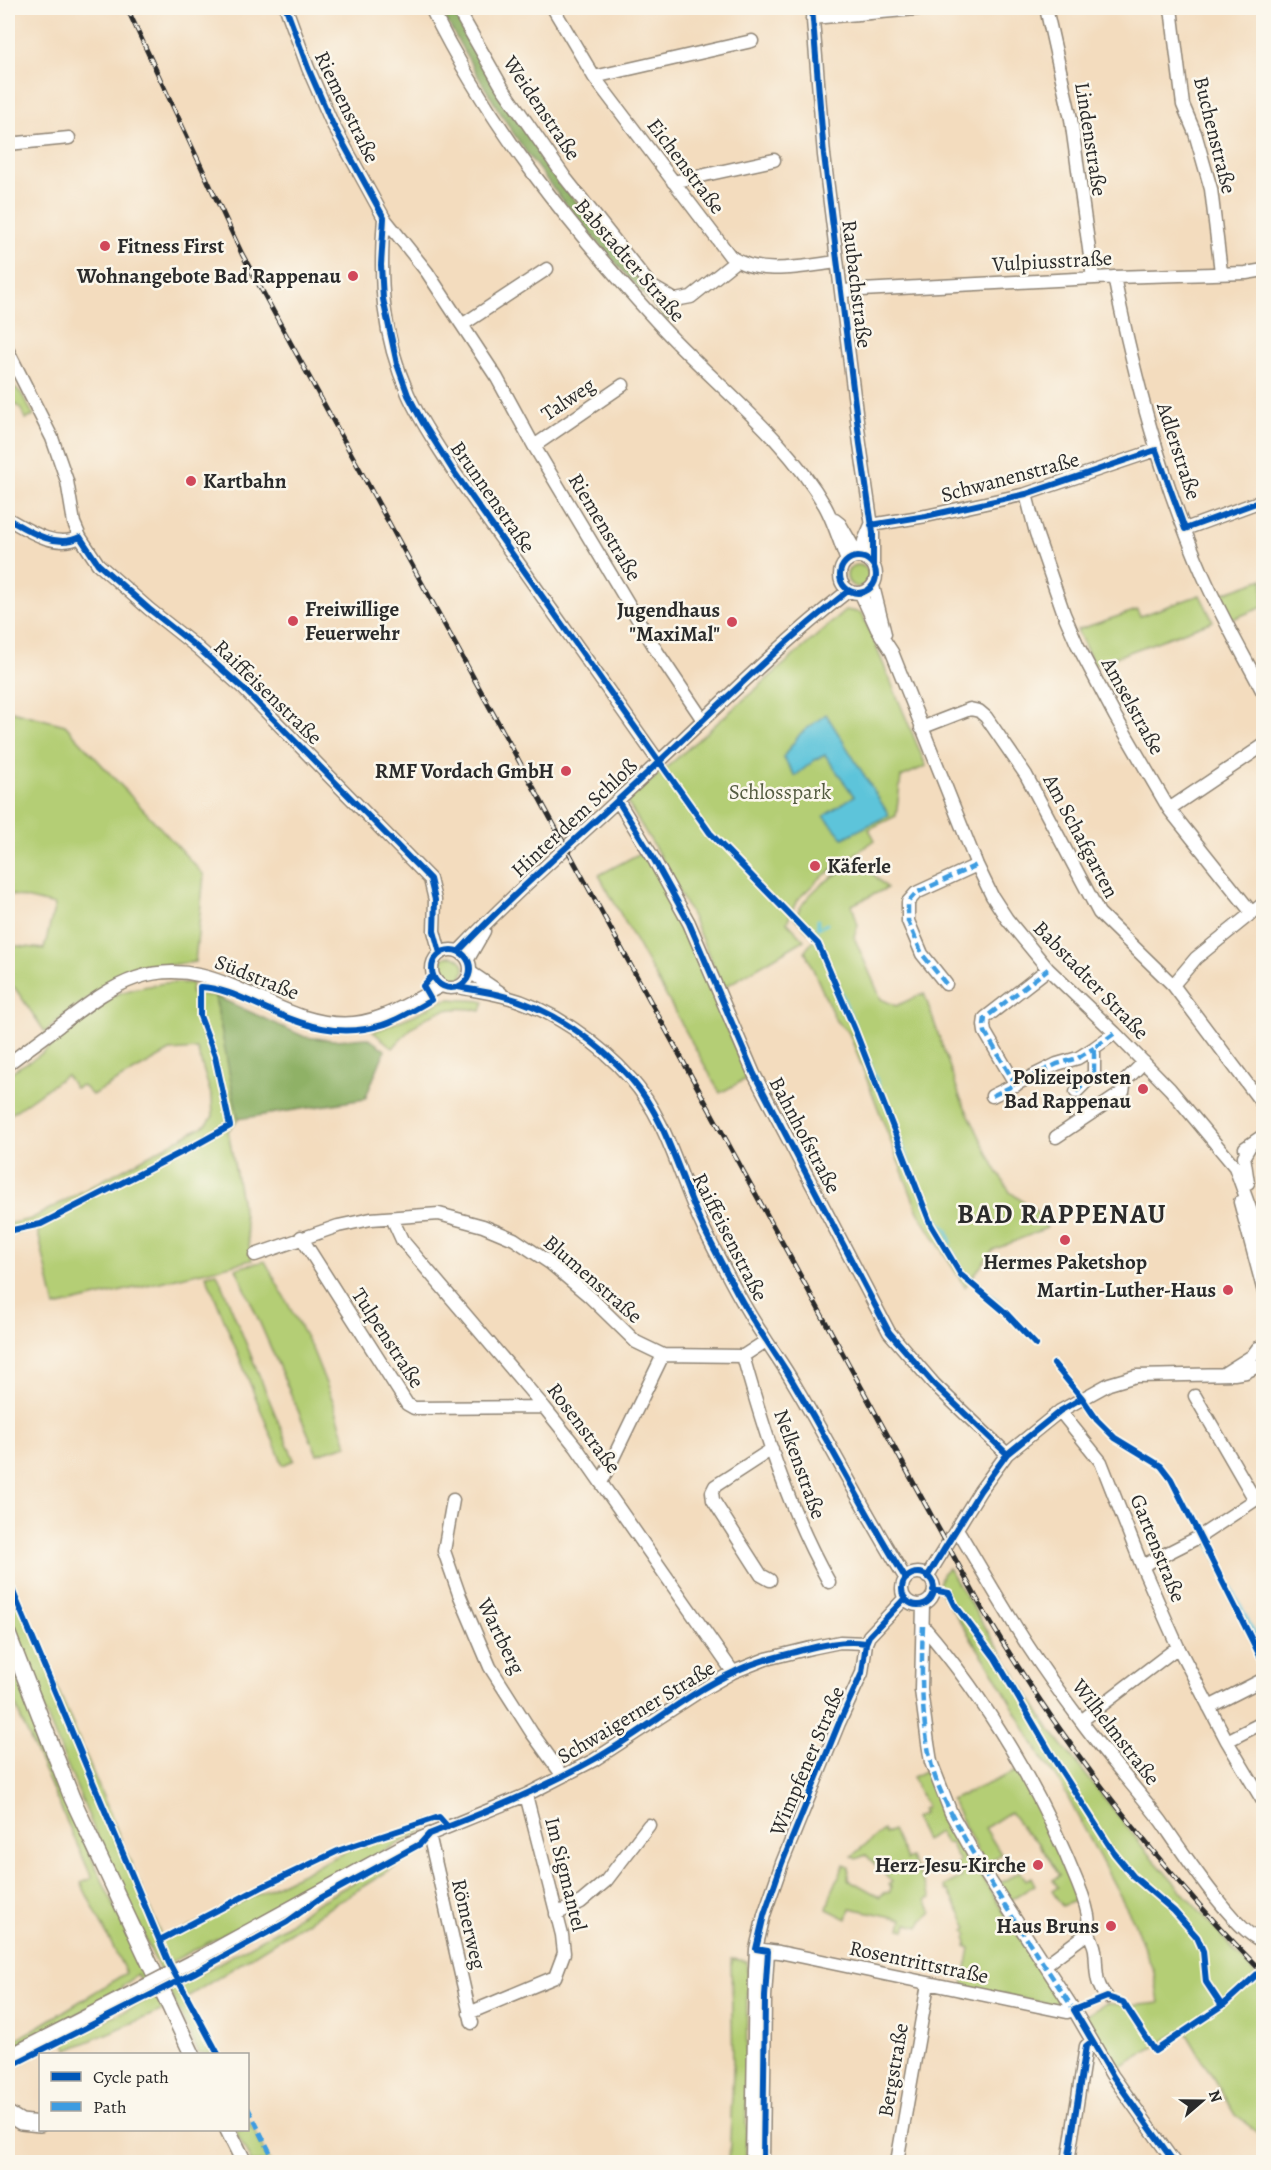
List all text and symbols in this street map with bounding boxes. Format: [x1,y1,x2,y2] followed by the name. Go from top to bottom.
[308,46,386,168] street label: Riemenstraße
[496,49,587,166] street label: Weidenstraße
[1187,74,1243,196] street label: Buchenstraße
[1068,80,1114,198] street label: Lindenstraße
[641,112,731,220] street label: Eichenstraße
[568,192,692,328] street label: Babstadter Straße
[835,218,879,350] street label: Raubachstraße
[117,232,224,260] place label: Fitness First
[98,239,112,253] marker: Fitness First
[990,244,1113,278] street label: Vulpiusstraße
[76,262,342,290] place label: Wohnangebote Bad Rappenau
[346,269,360,283] marker: Wohnangebote Bad Rappenau
[536,370,601,427] street label: Talweg
[1150,398,1208,503] street label: Adlerstraße
[444,436,542,558] street label: Brunnenstraße
[938,445,1082,509] street label: Schwanenstraße
[203,467,287,495] place label: Kartbahn
[562,468,648,586] street label: Riemenstraße
[184,474,198,488] marker: Kartbahn
[305,595,400,647] place label: Freiwillige Feuerwehr
[617,596,720,648] place label: Jugendhaus "MaxiMal"
[286,614,300,628] marker: Freiwillige Feuerwehr
[725,615,739,629] marker: Jugendhaus "MaxiMal"
[208,633,328,751] street label: Raiffeisenstraße
[1094,651,1171,760] street label: Amselstraße
[505,752,643,884] street label: Hinter dem Schloß
[375,757,554,785] place label: RMF Vordach GmbH
[559,764,573,778] marker: RMF Vordach GmbH
[1036,768,1125,903] street label: Am Schafgarten
[729,778,832,806] park label: Schlosspark
[827,852,891,880] place label: Käferle
[808,859,822,873] marker: Käferle
[1027,914,1155,1046] street label: Babstadter Straße
[211,947,303,1007] street label: Südstraße
[1004,1063,1132,1115] place label: Polizeiposten Bad Rappenau
[762,1072,848,1198] street label: Bahnhofstraße
[1136,1082,1150,1096] marker: Polizeiposten Bad Rappenau
[686,1168,774,1306] street label: Raiffeisenstraße
[957,1196,1167,1232] district label: BAD RAPPENAU
[538,1228,648,1330] street label: Blumenstraße
[1058,1233,1072,1247] marker: Hermes Paketshop
[983,1248,1147,1276] place label: Hermes Paketshop
[1037,1276,1216,1304] place label: Martin-Luther-Haus
[345,1283,431,1393] street label: Tulpenstraße
[1221,1283,1235,1297] marker: Martin-Luther-Haus
[541,1377,627,1479] street label: Rosenstraße
[767,1405,833,1523] street label: Nelkenstraße
[1124,1490,1192,1606] street label: Gartenstraße
[470,1592,532,1679] street label: Wartberg
[552,1654,720,1770] street label: Schwaigerner Straße
[1065,1672,1166,1791] street label: Wilhelmstraße
[763,1682,851,1841] street label: Wimpfener Straße
[538,1814,594,1934] street label: Im Sigmantel
[875,1851,1026,1879] place label: Herz-Jesu-Kirche
[1031,1858,1045,1872] marker: Herz-Jesu-Kirche
[445,1876,493,1972] street label: Römerweg
[996,1912,1099,1940] place label: Haus Bruns
[1104,1919,1118,1933] marker: Haus Bruns
[847,1934,991,1990] street label: Rosentrittstraße
[871,2021,915,2119] street label: Bergstraße
[39,2053,249,2131] legend
[93,2065,169,2089] text: Cycle path
[1172,2071,1232,2131] north arrow
[1203,2087,1228,2106] text: N
[93,2095,127,2119] text: Path

